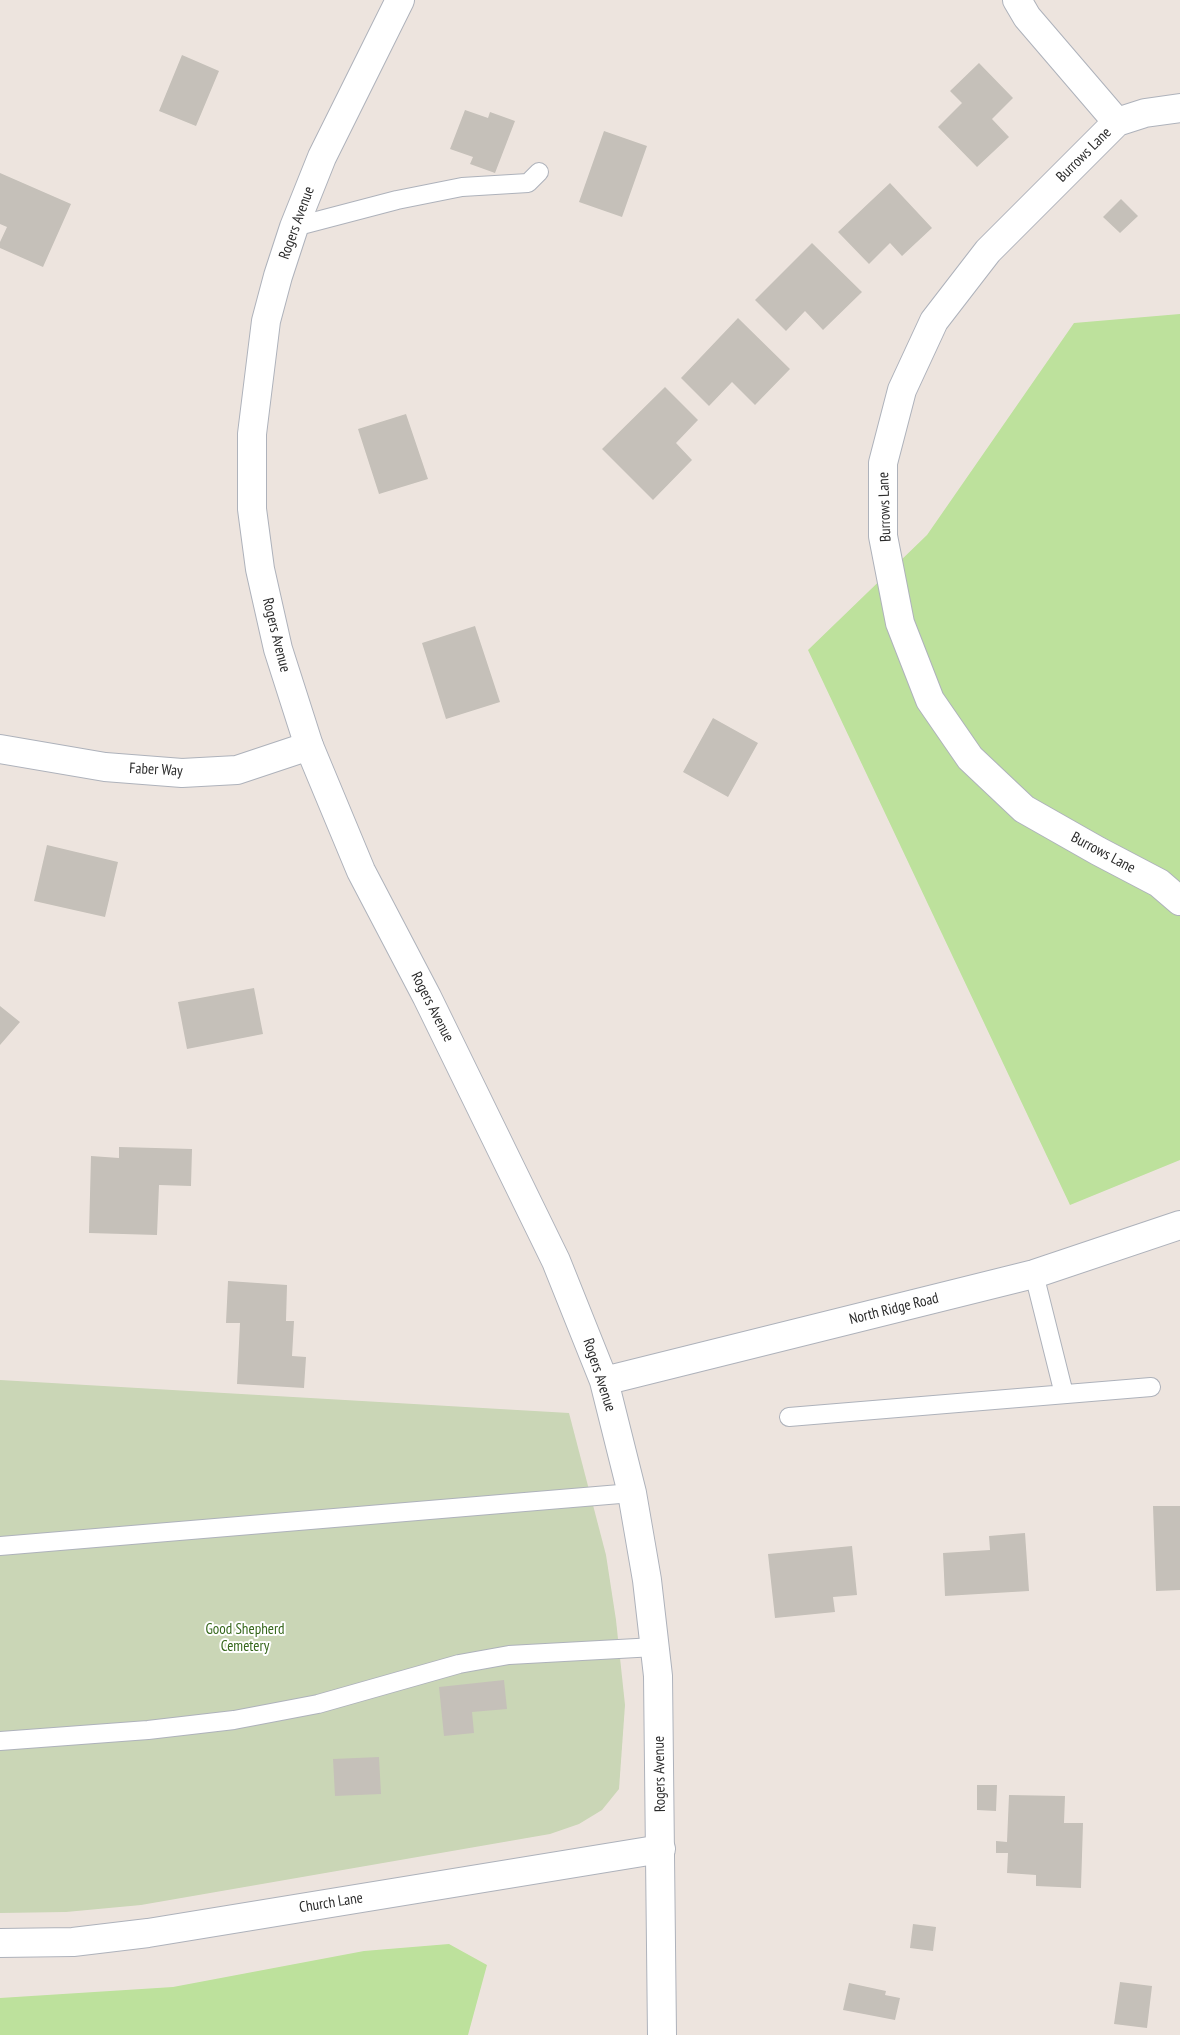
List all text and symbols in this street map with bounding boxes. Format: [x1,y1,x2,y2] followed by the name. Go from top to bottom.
[1053,124,1115,186] street label: Burrows Lane
[276,184,318,262] street label: Rogers Avenue
[875,472,895,542] street label: Burrows Lane
[258,596,294,674] street label: Rogers Avenue
[129,760,183,780] street label: Faber Way
[1068,829,1138,877] street label: Burrows Lane
[407,969,457,1045] street label: Rogers Avenue
[848,1289,940,1329] street label: North Ridge Road
[579,1336,619,1414] street label: Rogers Avenue
[205,1621,285,1656] park label: Good Shepherd Cemetery
[650,1736,670,1812] street label: Rogers Avenue
[298,1889,364,1917] street label: Church Lane

